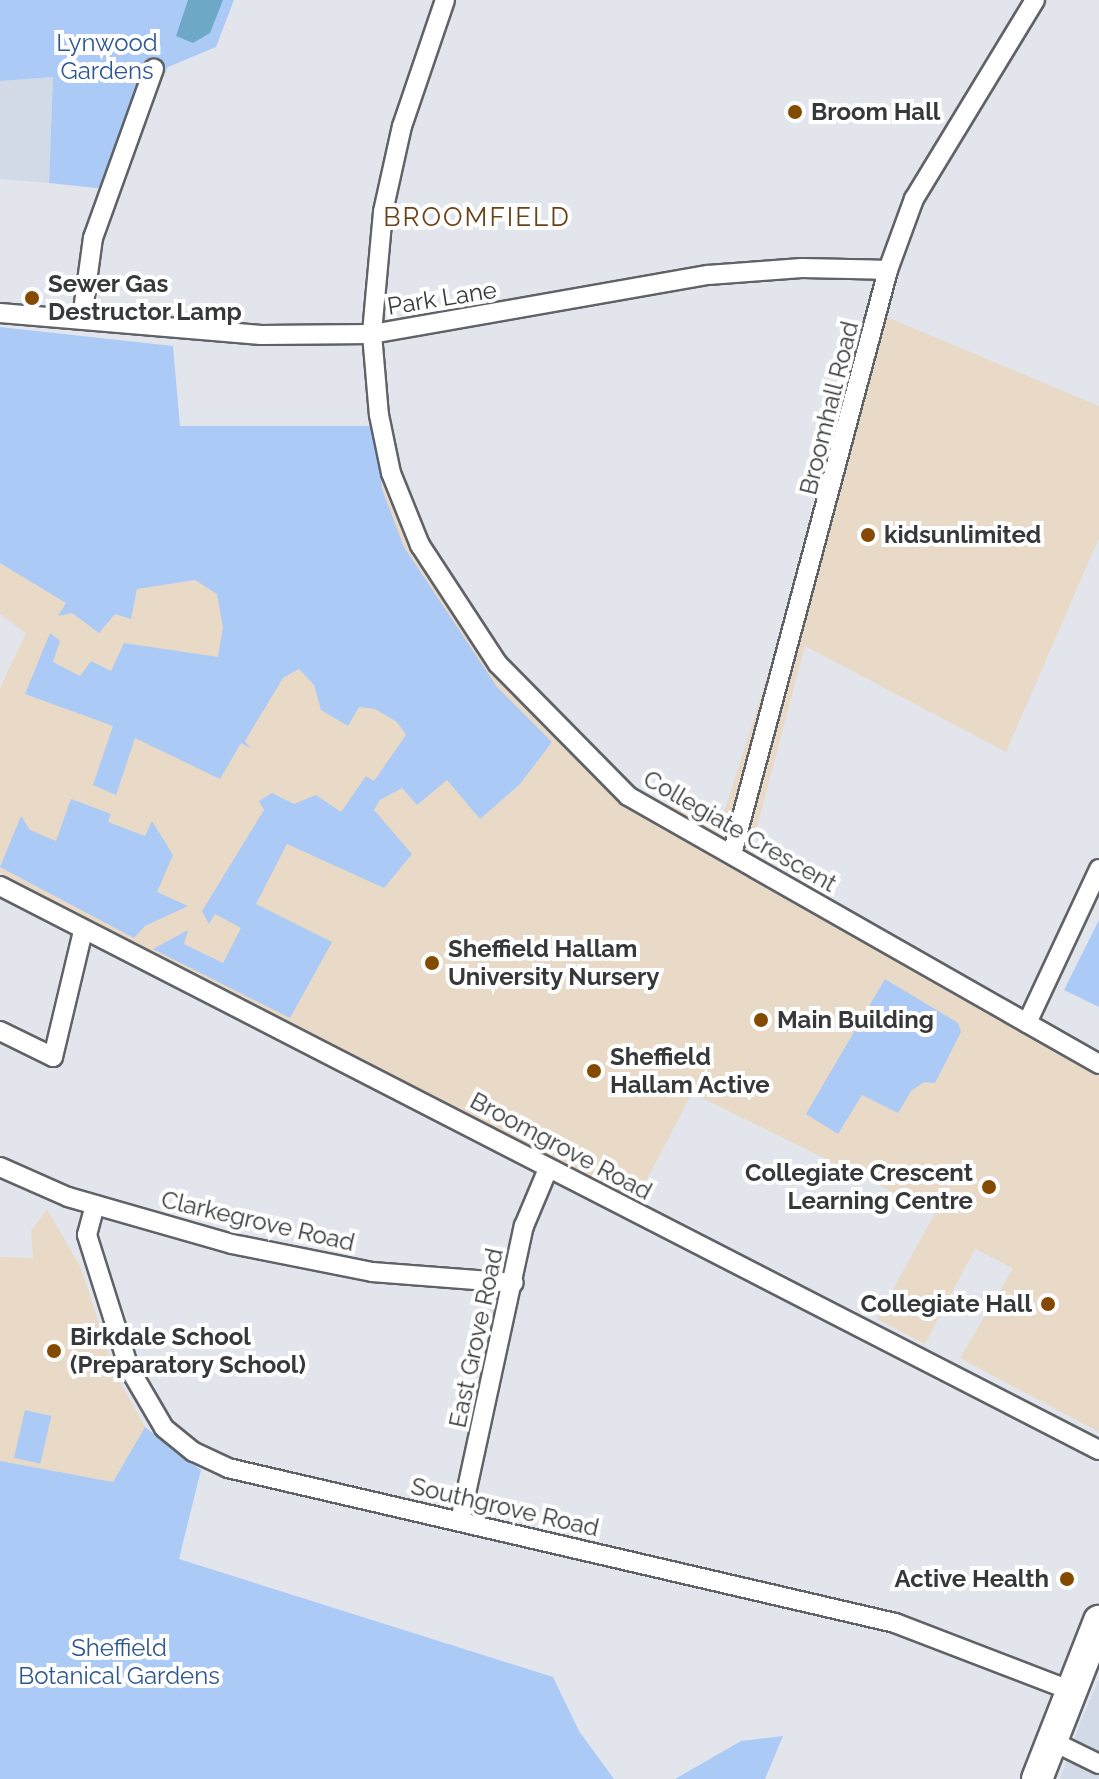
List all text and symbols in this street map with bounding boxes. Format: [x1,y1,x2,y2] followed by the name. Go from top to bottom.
[56,29,158,85] park label: Lynwood Gardens
[811,98,940,126] place label: Broom Hall
[786,103,804,121] marker: Broom Hall
[383,202,571,234] district label: BROOMFIELD
[48,270,242,326] place label: Sewer Gas Destructor Lamp
[385,275,499,321] street label: Park Lane
[23,289,41,307] marker: Sewer Gas Destructor Lamp
[793,318,865,498] street label: Broomhall Road
[884,521,1041,549] place label: kidsunlimited
[859,526,877,544] marker: kidsunlimited
[638,764,842,898] street label: Collegiate Crescent
[448,935,660,991] place label: Sheffield Hallam University Nursery
[423,954,441,972] marker: Sheffield Hallam University Nursery
[777,1006,934,1034] place label: Main Building
[752,1011,770,1029] marker: Main Building
[610,1043,770,1099] place label: Sheffield Hallam Active
[585,1062,603,1080] marker: Sheffield Hallam Active
[465,1086,657,1206] street label: Broomgrove Road
[745,1159,973,1215] place label: Collegiate Crescent Learning Centre
[980,1178,998,1196] marker: Collegiate Crescent Learning Centre
[159,1185,357,1257] street label: Clarkegrove Road
[443,1246,509,1430] street label: East Grove Road
[861,1290,1032,1318] place label: Collegiate Hall
[1039,1295,1057,1313] marker: Collegiate Hall
[70,1323,307,1379] place label: Birkdale School (Preparatory School)
[45,1342,63,1360] marker: Birkdale School (Preparatory School)
[408,1471,602,1543] street label: Southgrove Road
[894,1565,1049,1593] place label: Active Health
[1056,1568,1078,1590] marker: Active Health
[18,1634,220,1690] park label: Sheffield Botanical Gardens

